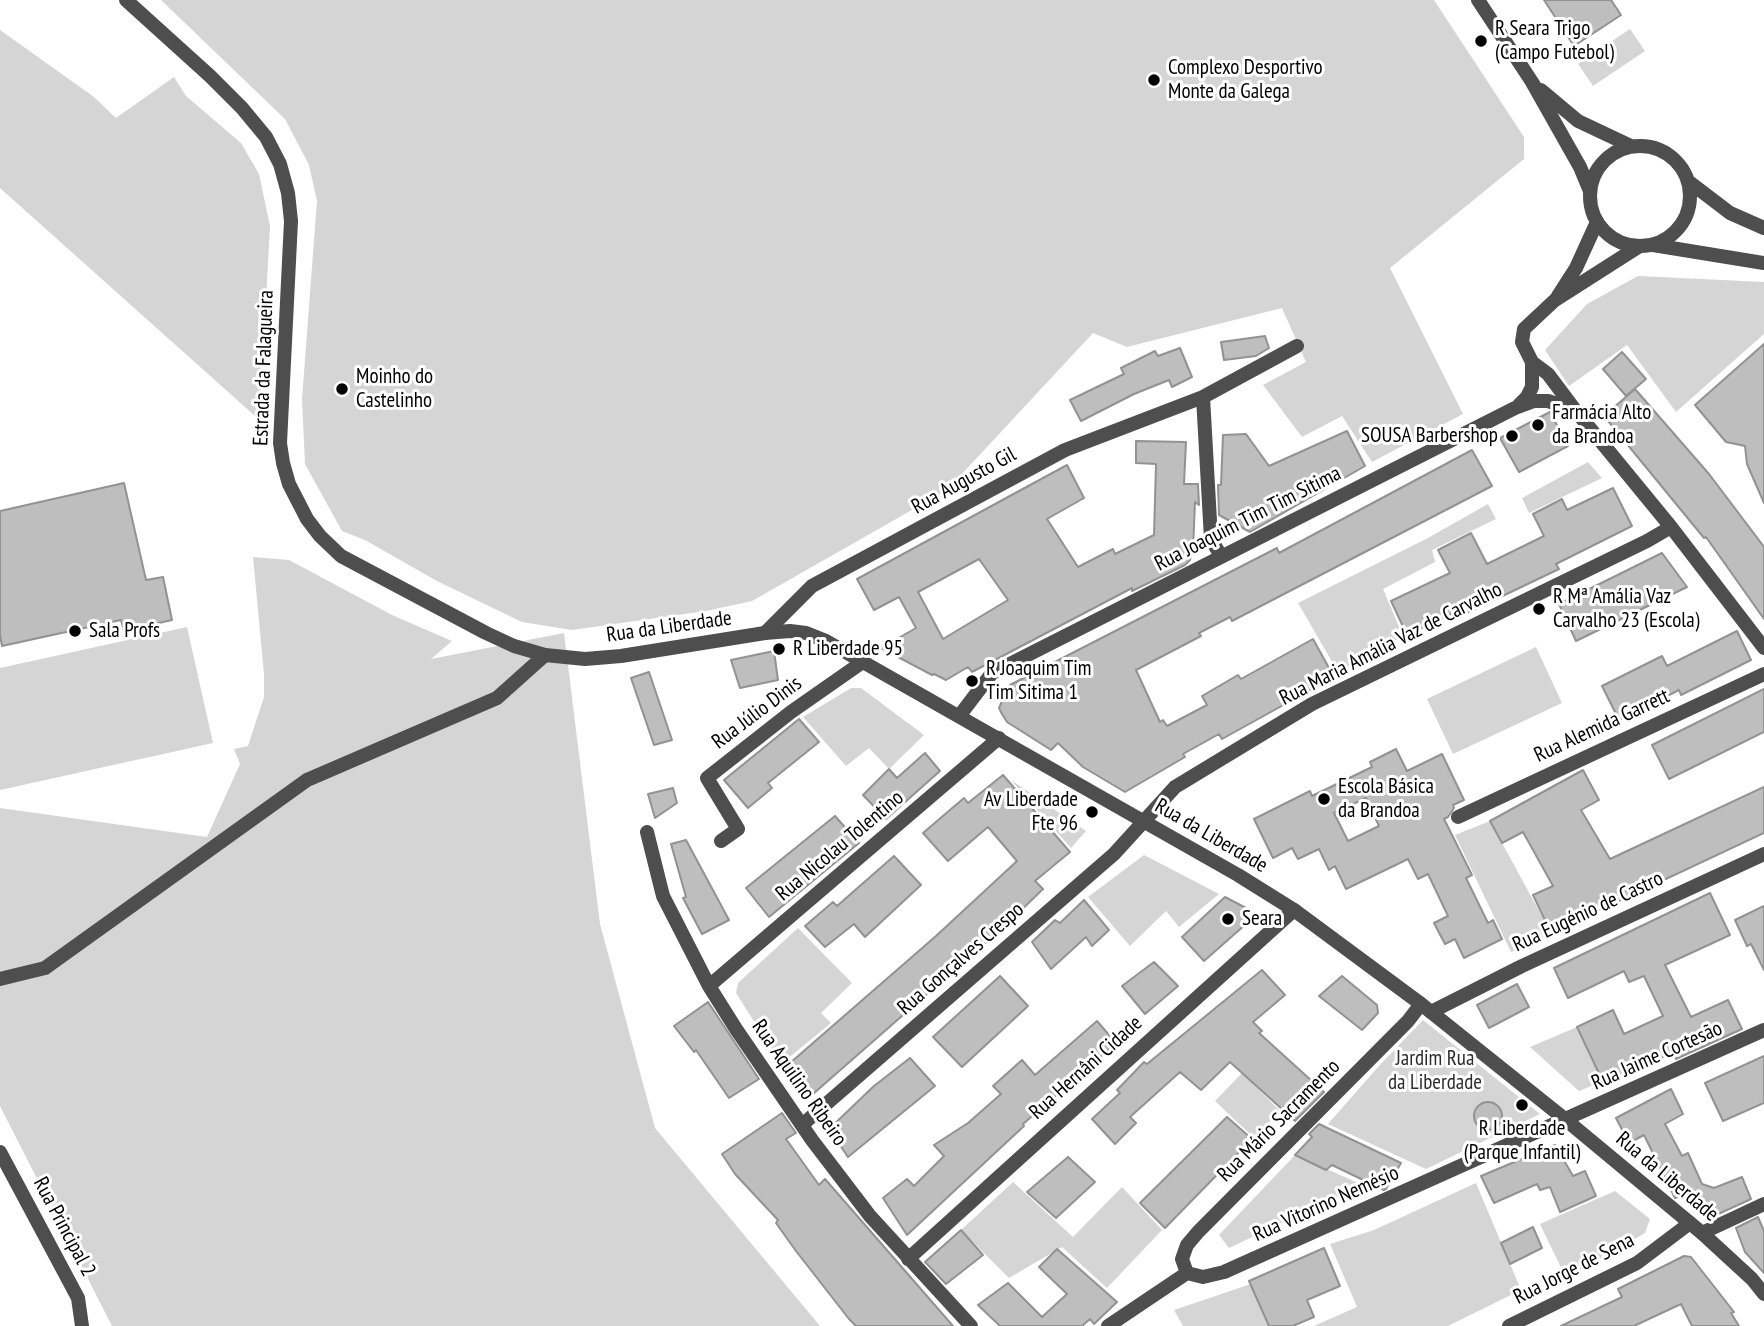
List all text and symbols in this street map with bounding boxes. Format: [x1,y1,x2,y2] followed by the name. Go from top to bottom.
[1495,16,1614,66] place label: R Seara Trigo (Campo Futebol)
[1473,33,1489,49] marker: R Seara Trigo (Campo Futebol)
[1168,55,1323,105] place label: Complexo Desportivo Monte da Galega
[1146,72,1162,88] marker: Complexo Desportivo Monte da Galega
[249,290,279,446] street label: Estrada da Falagueira
[356,364,433,414] place label: Moinho do Castelinho
[334,381,350,397] marker: Moinho do Castelinho
[1552,400,1651,450] place label: Farmácia Alto da Brandoa
[1530,417,1546,433] marker: Farmácia Alto da Brandoa
[1361,423,1498,449] place label: SOUSA Barbershop
[1504,428,1520,444] marker: SOUSA Barbershop
[907,442,1021,520] street label: Rua Augusto Gil
[1151,461,1345,577] street label: Rua Joaquim Tim Tim Sitima
[1276,577,1506,711] street label: Rua Maria Amália Vaz de Carvalho
[1553,584,1699,634] place label: R Mª Amália Vaz Carvalho 23 (Escola)
[1531,601,1547,617] marker: R Mª Amália Vaz Carvalho 23 (Escola)
[605,606,733,648] street label: Rua da Liberdade
[89,618,160,644] place label: Sala Profs
[67,623,83,639] marker: Sala Profs
[793,636,903,662] place label: R Liberdade 95
[771,641,787,657] marker: R Liberdade 95
[986,656,1092,706] place label: R Joaquim Tim Tim Sitima 1
[707,671,807,755] street label: Rua Júlio Dinis
[964,673,980,689] marker: R Joaquim Tim Tim Sitima 1
[1530,684,1674,768] street label: Rua Alemida Garrett
[1338,774,1434,824] place label: Escola Básica da Brandoa
[771,785,909,907] street label: Rua Nicolau Tolentino
[984,787,1078,837] place label: Av Liberdade Fte 96
[1316,791,1332,807] marker: Escola Básica da Brandoa
[1150,794,1272,878] street label: Rua da Liberdade
[1084,804,1100,820] marker: Av Liberdade Fte 96
[1509,866,1667,958] street label: Rua Eugénio de Castro
[893,897,1029,1021] street label: Rua Gonçalves Crespo
[1242,906,1282,932] place label: Seara
[1220,911,1236,927] marker: Seara
[1024,1011,1148,1125] street label: Rua Hernâni Cidade
[746,1015,852,1151] street label: Rua Aquilino Ribeiro
[1588,1016,1726,1096] street label: Rua Jaime Cortesão
[1388,1046,1482,1096] park label: Jardim Rua da Liberdade
[1212,1054,1346,1188] street label: Rua Mário Sacramento
[1514,1097,1530,1113] marker: R Liberdade (Parque Infantil)
[1464,1116,1580,1166] place label: R Liberdade (Parque Infantil)
[1611,1127,1723,1227] street label: Rua da Liberdade
[1249,1161,1403,1247] street label: Rua Vitorino Nemésio
[27,1173,101,1281] street label: Rua Principal 2
[1510,1228,1638,1310] street label: Rua Jorge de Sena

